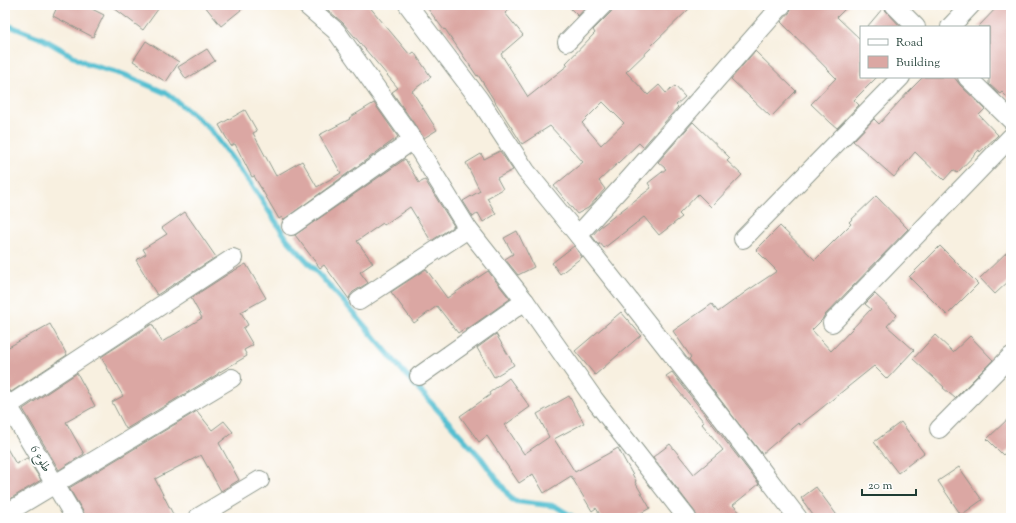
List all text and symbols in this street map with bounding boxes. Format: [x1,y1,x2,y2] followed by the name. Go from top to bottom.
[860,26,990,78] legend
[896,34,923,52] text: Road
[896,54,940,72] text: Building
[24,442,55,477] street label: طلوع 6
[862,471,916,497] scale bar
[868,477,893,495] text: 20 m

